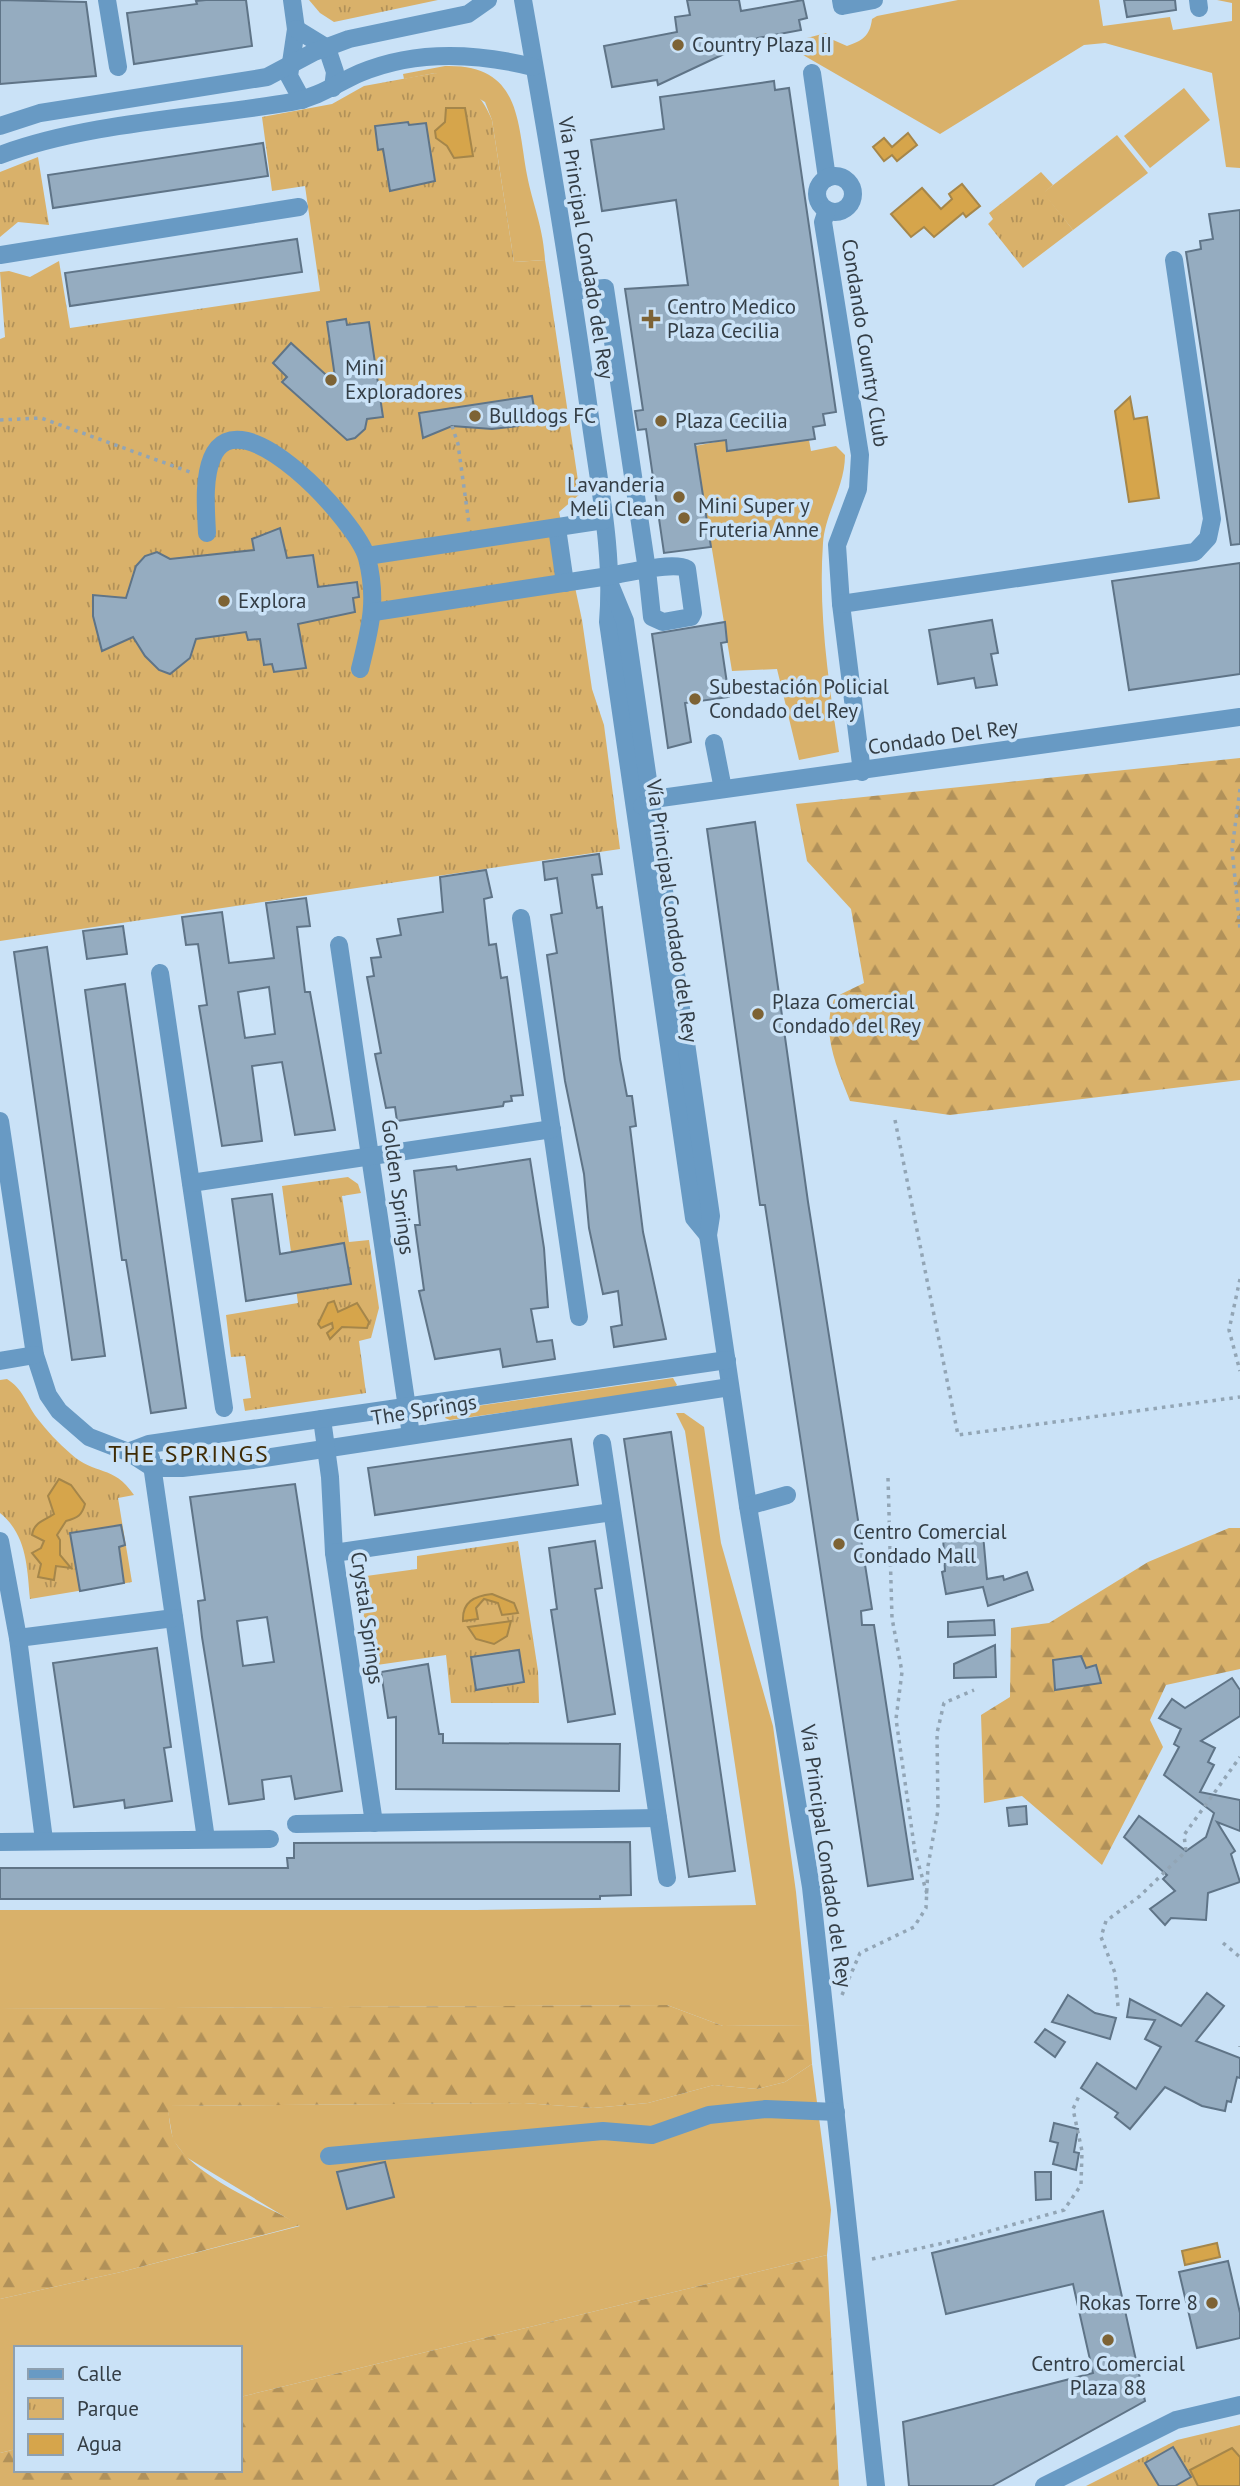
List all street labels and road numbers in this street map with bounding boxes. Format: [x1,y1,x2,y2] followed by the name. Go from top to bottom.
[552,114,621,381] street label: Vía Principal Condado del Rey
[836,237,895,449] street label: Condando Country Club
[866,713,1020,760] street label: Condado Del Rey
[641,777,704,1044] street label: Vía Principal Condado del Rey
[376,1118,421,1256] street label: Golden Springs
[369,1388,479,1431] street label: The Springs
[345,1550,390,1686] street label: Crystal Springs
[795,1722,858,1989] street label: Vía Principal Condado del Rey

